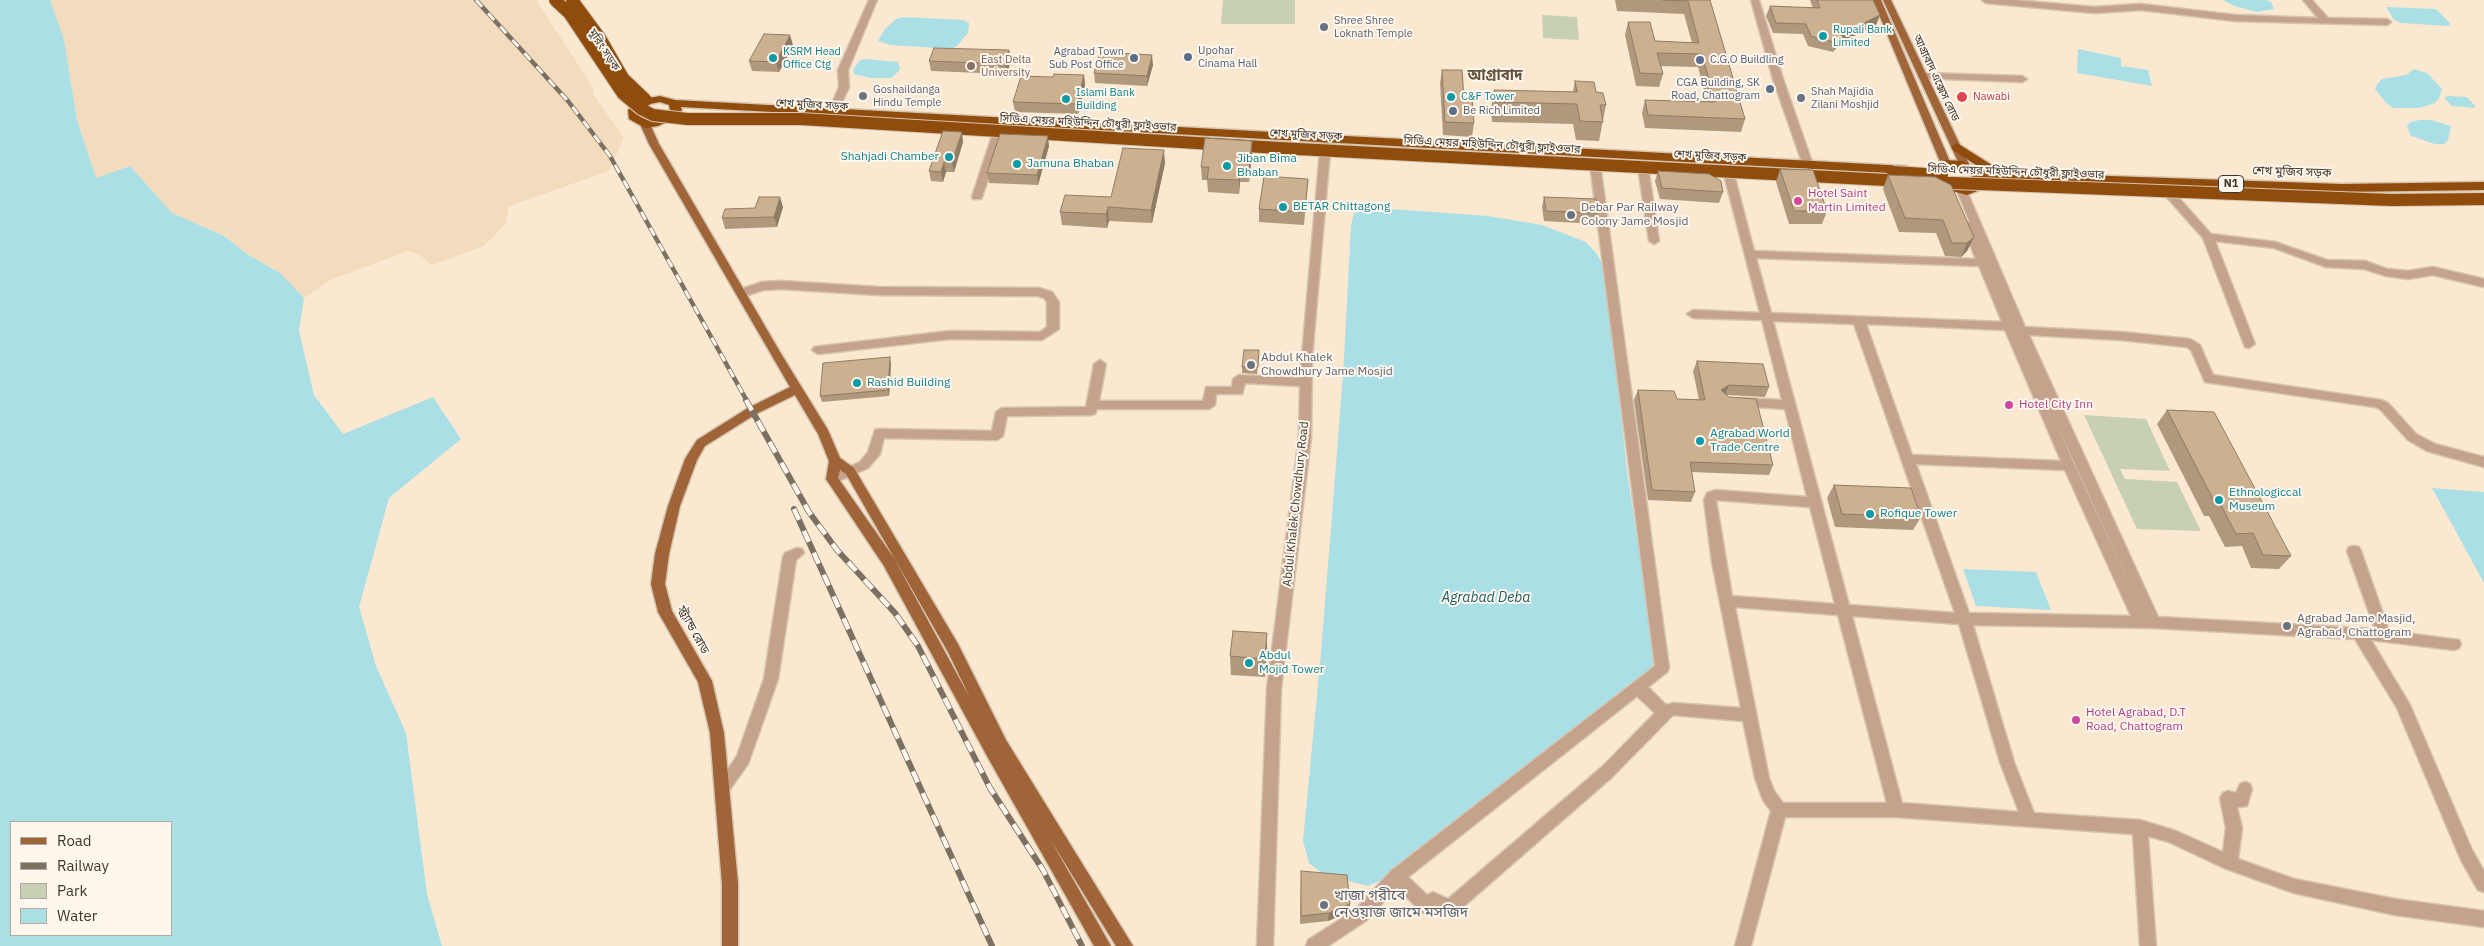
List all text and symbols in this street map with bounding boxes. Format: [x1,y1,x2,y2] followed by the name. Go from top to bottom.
[1334,14,1413,40] place label: Shree Shree Loknath Temple
[1318,21,1330,33] marker: Shree Shree Loknath Temple
[1833,23,1892,49] place label: Rupali Bank Limited
[586,27,622,73] street label: মুরিং সড়ক
[1817,30,1829,42] marker: Rupali Bank Limited
[1910,33,1962,123] street label: আগ্রাবাদ এক্সেস রোড
[1198,44,1257,70] place label: Upohar Cinama Hall
[783,45,841,71] place label: KSRM Head Office Ctg
[1049,45,1124,71] place label: Agrabad Town Sub Post Office
[1182,51,1194,63] marker: Upohar Cinama Hall
[767,52,779,64] marker: KSRM Head Office Ctg
[1128,52,1140,64] marker: Agrabad Town Sub Post Office
[981,53,1031,79] place label: East Delta University
[1710,53,1784,67] place label: C.G.O Buildling
[1694,54,1706,66] marker: C.G.O Buildling
[965,60,977,72] marker: East Delta University
[1468,67,1522,85] district label: আগ্রাবাদ
[1671,76,1760,102] place label: CGA Building, SK Road, Chattogram
[873,83,942,109] place label: Goshaildanga Hindu Temple
[1764,83,1776,95] marker: CGA Building, SK Road, Chattogram
[1811,85,1879,111] place label: Shah Majidia Zilani Moshjid
[1076,86,1135,112] place label: Islami Bank Building
[857,90,869,102] marker: Goshaildanga Hindu Temple
[1461,90,1514,104] place label: C&F Tower
[1955,90,1969,104] marker: Nawabi
[1973,90,2010,104] place label: Nawabi
[1445,91,1457,103] marker: C&F Tower
[1795,92,1807,104] marker: Shah Majidia Zilani Moshjid
[1060,93,1072,105] marker: Islami Bank Building
[775,97,849,113] street label: শেখ মুজিব সড়ক
[1463,104,1540,118] place label: Be Rich Limited
[1447,105,1459,117] marker: Be Rich Limited
[999,112,1177,134] street label: সিডিএ মেয়র মহিউদ্দিন চৌধুরী ফ্লাইওভার
[1269,127,1343,143] street label: শেখ মুজিব সড়ক
[1403,134,1581,156] street label: সিডিএ মেয়র মহিউদ্দিন চৌধুরী ফ্লাইওভার
[1673,148,1747,164] street label: শেখ মুজিব সড়ক
[841,150,939,164] place label: Shahjadi Chamber
[943,151,955,163] marker: Shahjadi Chamber
[1237,152,1297,180] place label: Jiban Bima Bhaban
[1027,157,1114,171] place label: Jamuna Bhaban
[1011,158,1023,170] marker: Jamuna Bhaban
[1221,160,1233,172] marker: Jiban Bima Bhaban
[1927,162,2105,182] street label: সিডিএ মেয়র মহিউদ্দিন চৌধুরী ফ্লাইওভার
[2252,163,2332,181] street label: শেখ মুজিব সড়ক
[2218,175,2244,192] road number: N1
[1808,187,1886,215] place label: Hotel Saint Martin Limited
[1792,195,1804,207] marker: Hotel Saint Martin Limited
[1293,200,1390,214] place label: BETAR Chittagong
[1277,201,1289,213] marker: BETAR Chittagong
[1581,201,1688,229] place label: Debar Par Railway Colony Jame Mosjid
[1565,209,1577,221] marker: Debar Par Railway Colony Jame Mosjid
[1261,351,1393,379] place label: Abdul Khalek Chowdhury Jame Mosjid
[1245,359,1257,371] marker: Abdul Khalek Chowdhury Jame Mosjid
[867,376,950,390] place label: Rashid Building
[851,377,863,389] marker: Rashid Building
[2019,398,2093,412] place label: Hotel City Inn
[2003,399,2015,411] marker: Hotel City Inn
[1280,421,1312,587] street label: Abdul Khalek Chowdhury Road
[1710,427,1790,455] place label: Agrabad World Trade Centre
[1694,435,1706,447] marker: Agrabad World Trade Centre
[2229,486,2302,514] place label: Ethnologiccal Museum
[2213,494,2225,506] marker: Ethnologiccal Museum
[1880,507,1957,521] place label: Rofique Tower
[1864,508,1876,520] marker: Rofique Tower
[1442,590,1530,606] water label: Agrabad Deba
[674,603,712,657] street label: স্ট্র্যান্ড রোড
[2297,612,2416,640] place label: Agrabad Jame Masjid, Agrabad, Chattogram
[2281,620,2293,632] marker: Agrabad Jame Masjid, Agrabad, Chattogram
[1259,649,1324,677] place label: Abdul Mojid Tower
[1243,657,1255,669] marker: Abdul Mojid Tower
[2086,706,2186,734] place label: Hotel Agrabad, D.T Road, Chattogram
[2070,714,2082,726] marker: Hotel Agrabad, D.T Road, Chattogram
[10,821,172,936] legend
[57,831,92,850] text: Road
[57,856,109,875] text: Railway
[57,881,87,900] text: Park
[1334,887,1468,922] place label: খাজা গরীবে নেওয়াজ জামে মসজিদ
[1318,899,1330,911] marker: খাজা গরীবে নেওয়াজ জামে মসজিদ
[57,906,97,925] text: Water

